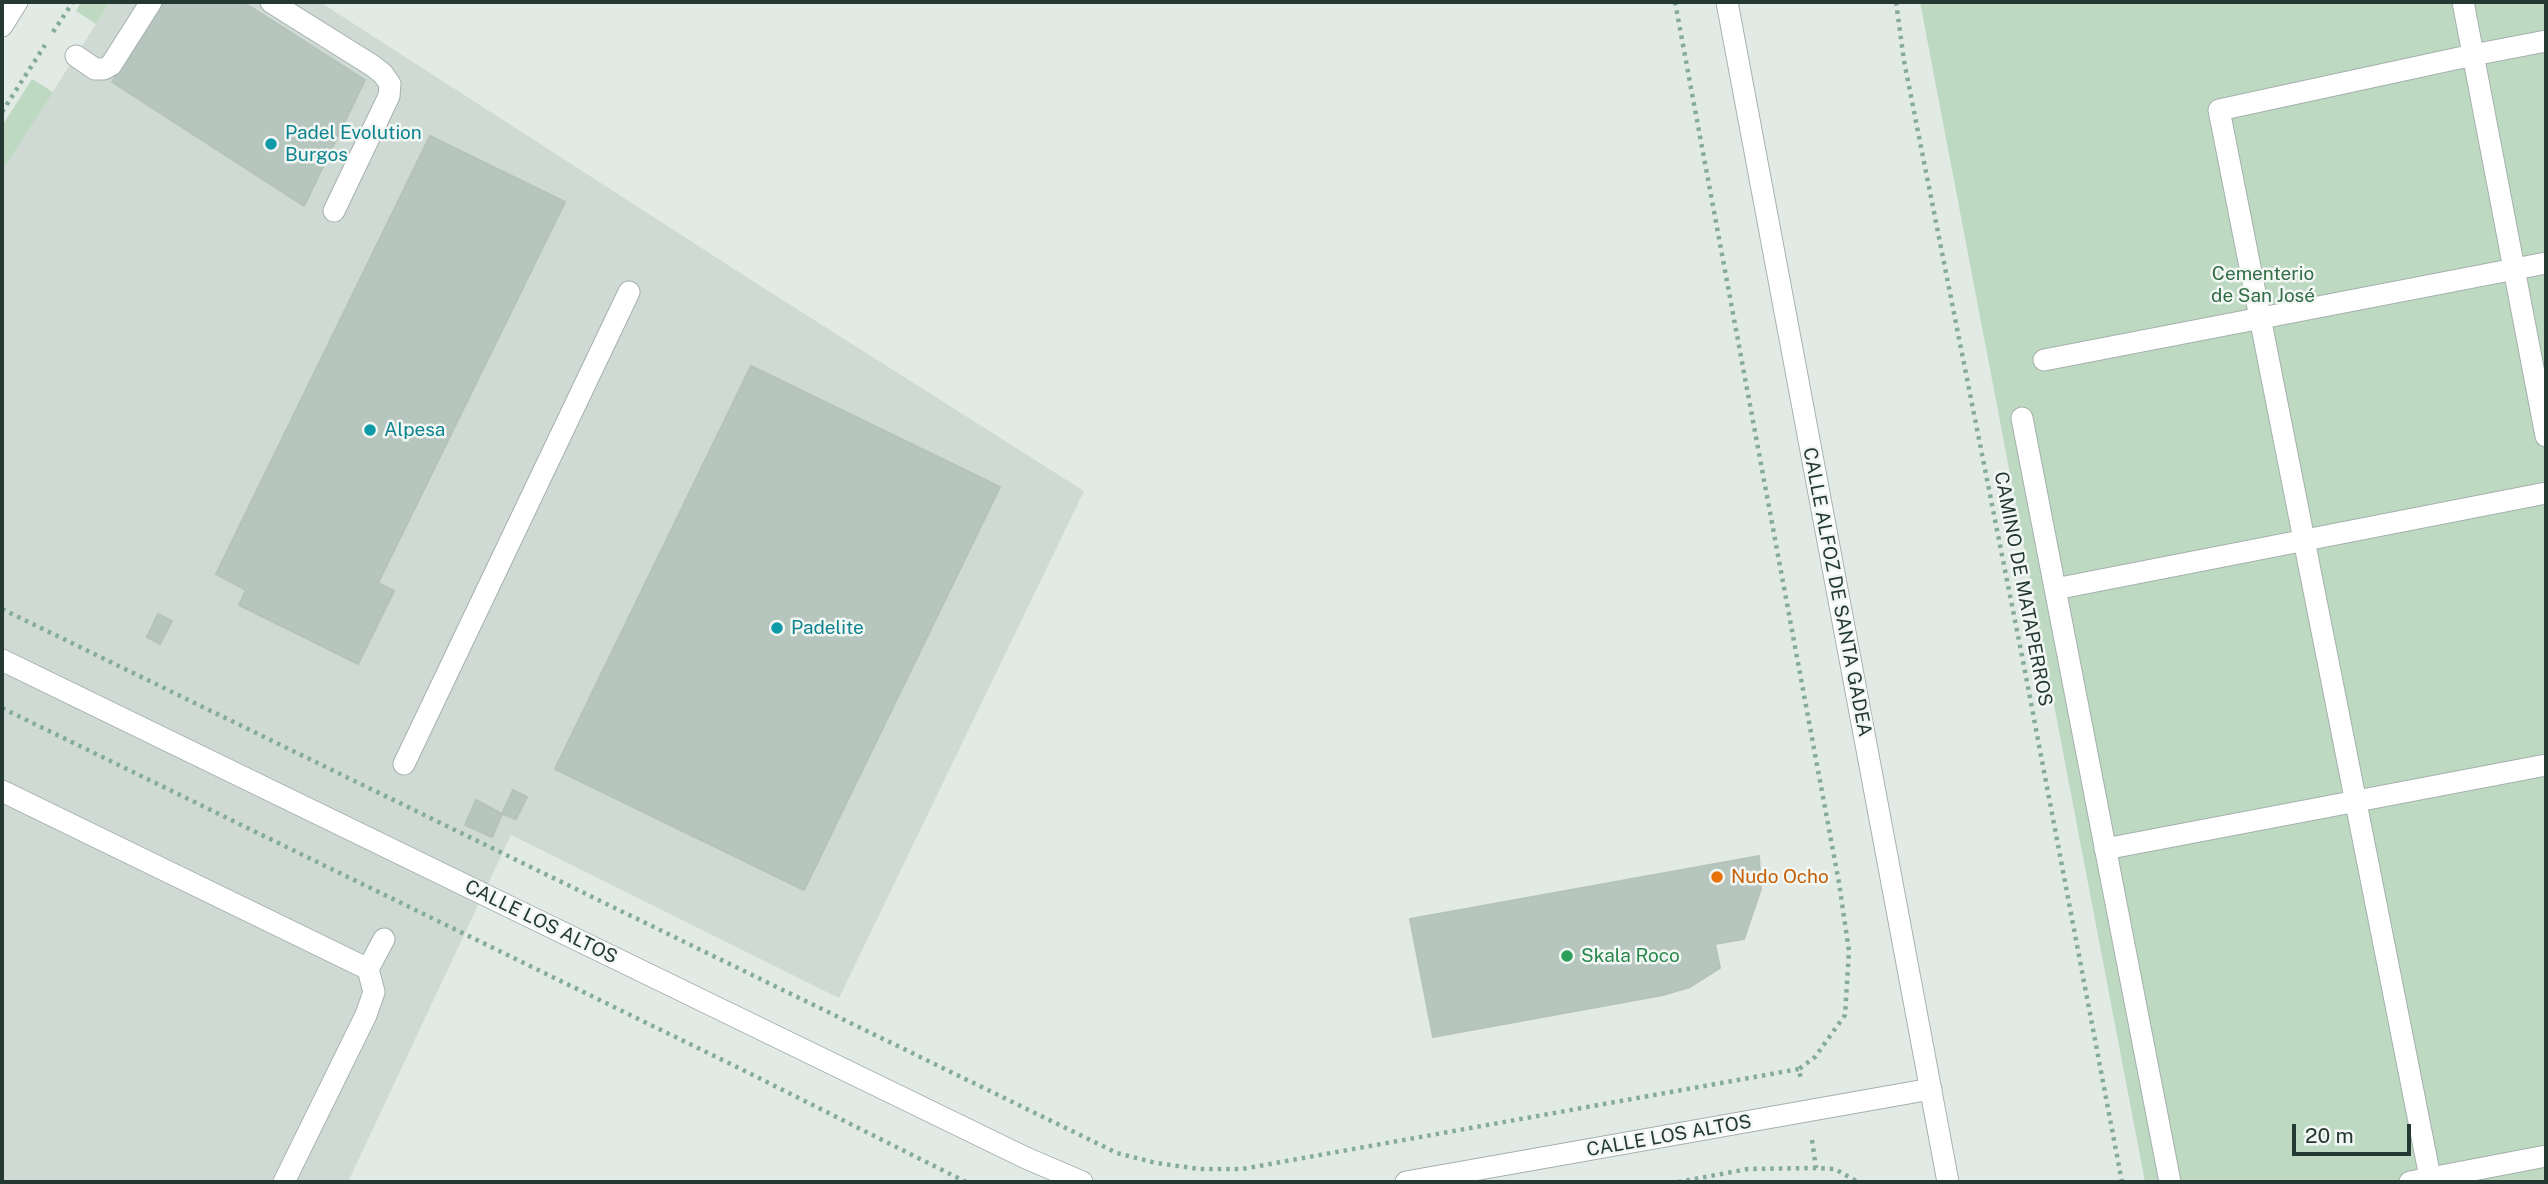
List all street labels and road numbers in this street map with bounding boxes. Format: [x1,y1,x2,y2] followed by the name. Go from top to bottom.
[1798,446,1876,738] street label: CALLE ALFOZ DE SANTA GADEA
[1989,470,2057,708] street label: CAMINO DE MATAPERROS
[461,875,621,969] street label: CALLE LOS ALTOS
[1585,1110,1753,1162] street label: CALLE LOS ALTOS

